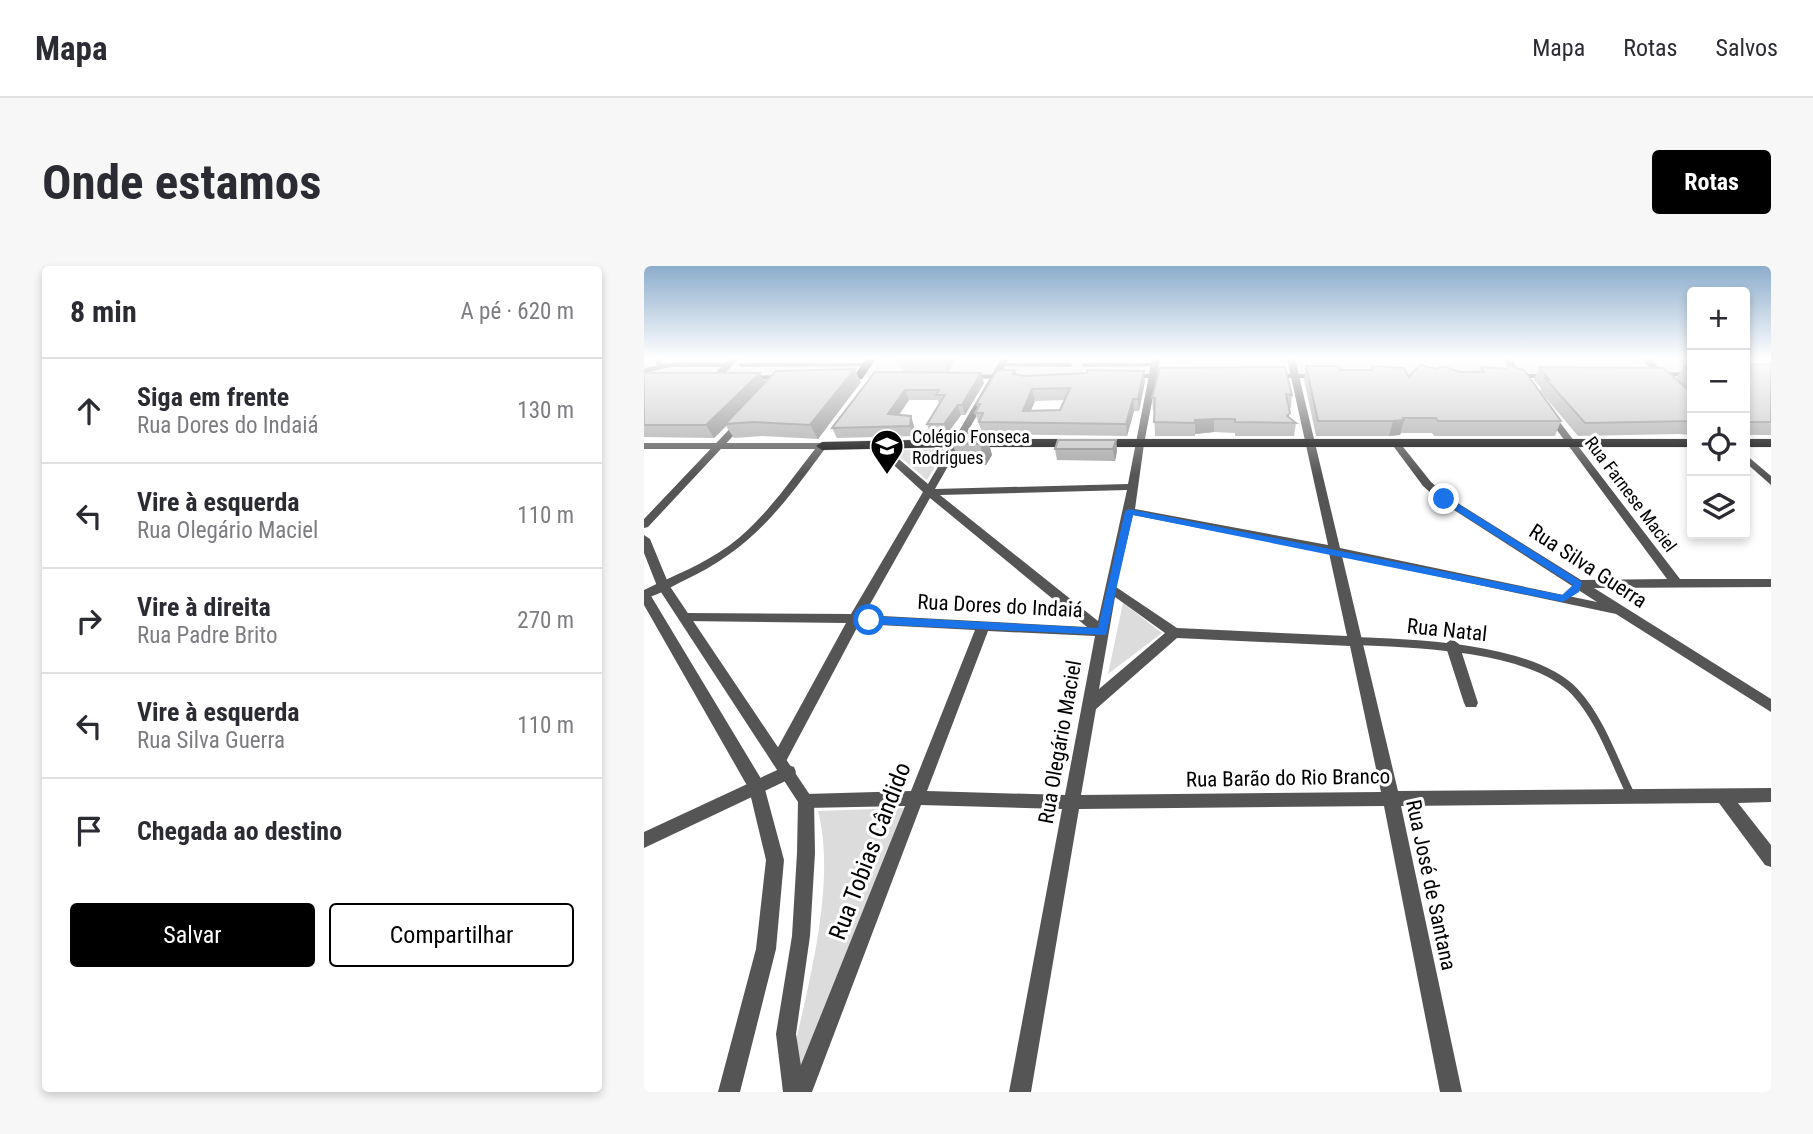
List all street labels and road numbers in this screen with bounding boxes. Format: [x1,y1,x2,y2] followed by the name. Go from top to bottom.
[1581,432,1681,556] street label: Rua Farnese Maciel
[1525,519,1651,613] street label: Rua Silva Guerra
[917,590,1083,622] street label: Rua Dores do Indaiá
[1406,614,1488,646] street label: Rua Natal
[1034,658,1086,826] street label: Rua Olegário Maciel
[823,758,917,944] street label: Rua Tobias Cândido
[1186,764,1390,792] street label: Rua Barão do Rio Branco
[1401,797,1461,973] street label: Rua José de Santana

